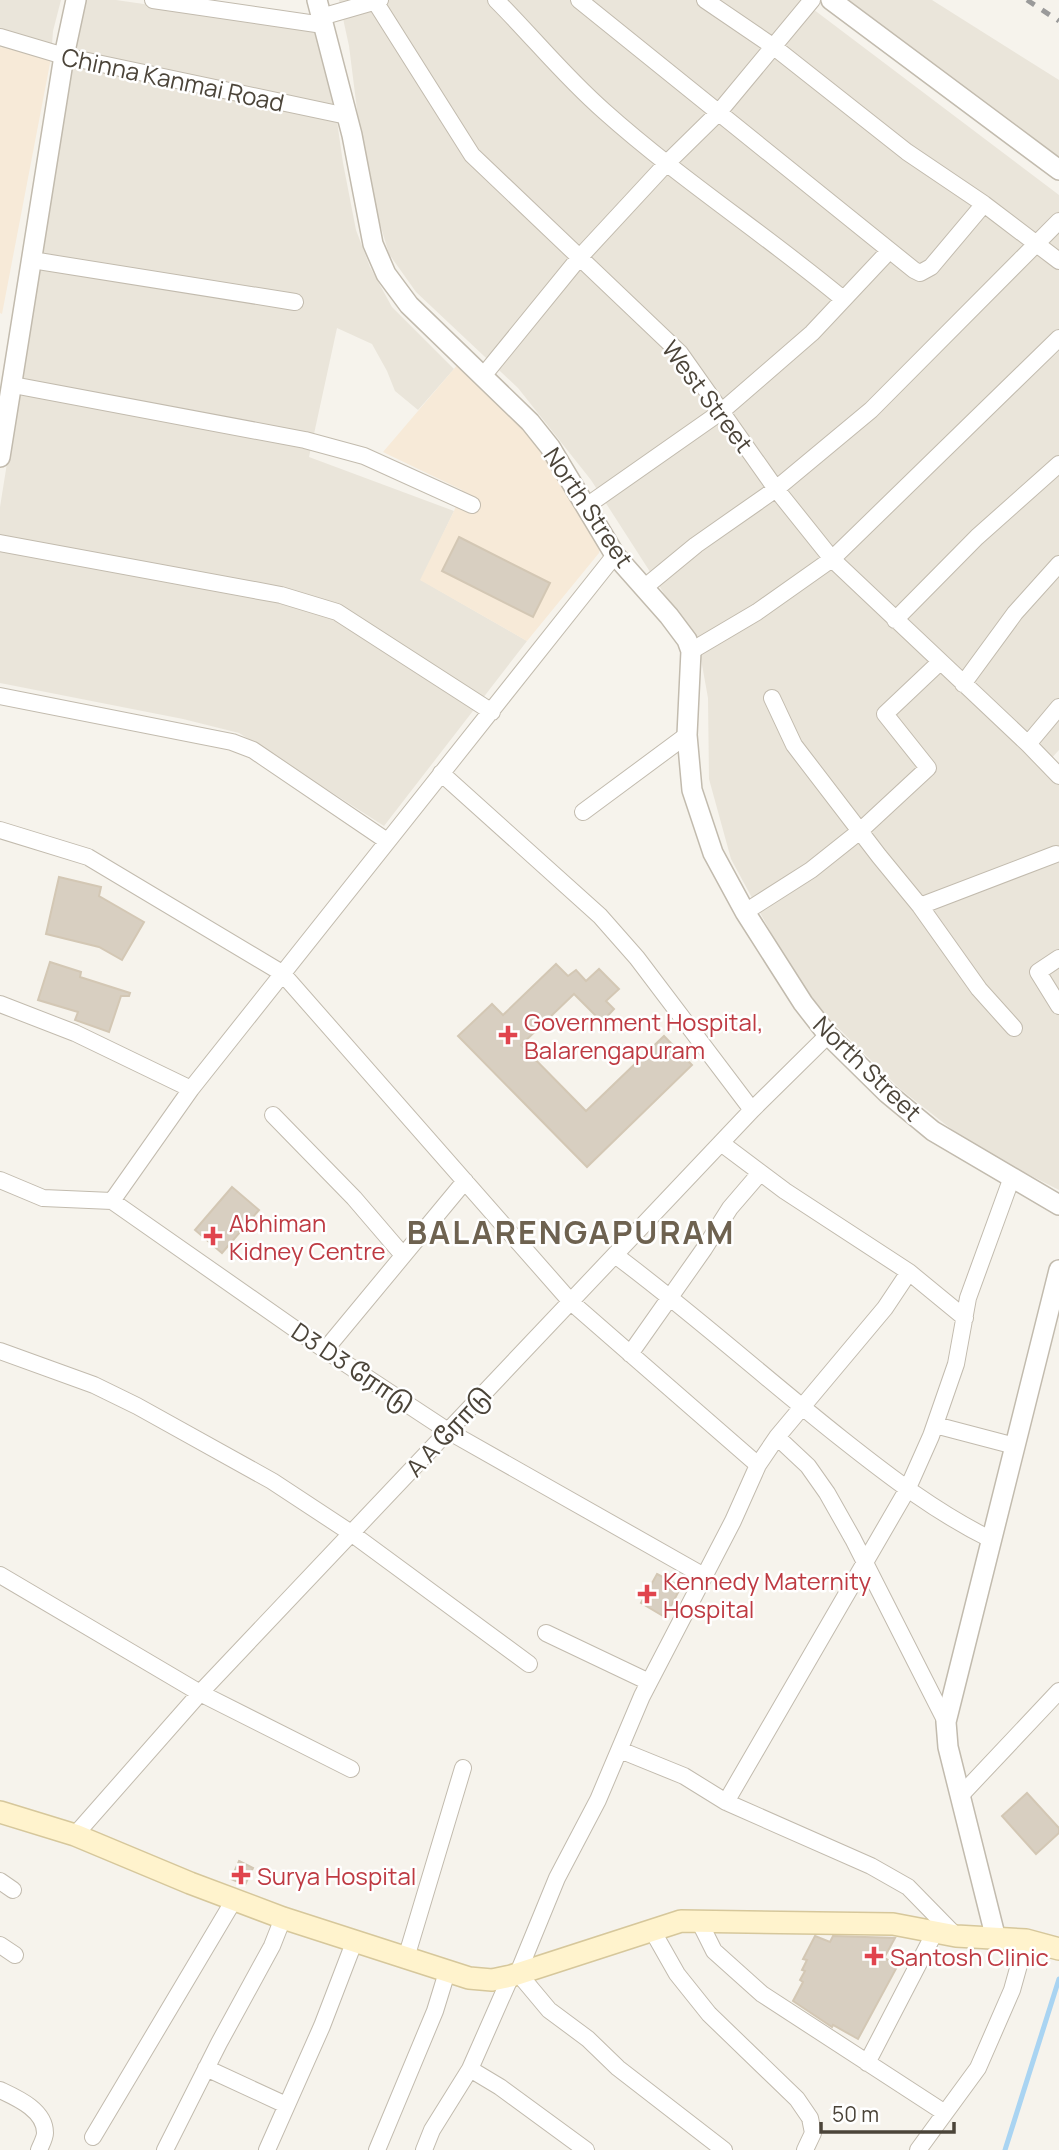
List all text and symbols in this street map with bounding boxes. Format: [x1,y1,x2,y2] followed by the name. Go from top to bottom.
[59,39,287,119] street label: Chinna Kanmai Road
[655,333,761,459] street label: West Street
[537,440,641,574] street label: North Street
[524,1005,764,1066] place label: Government Hospital, Balarengapuram
[807,1008,929,1128] street label: North Street
[498,1025,518,1045] marker: Government Hospital, Balarengapuram
[229,1206,386,1267] place label: Abhiman Kidney Centre
[407,1210,735,1254] district label: BALARENGAPURAM
[203,1226,223,1246] marker: Abhiman Kidney Centre
[286,1314,420,1420] street label: D3 D3 ரோடு
[398,1379,498,1483] street label: A A ரோடு
[663,1564,872,1625] place label: Kennedy Maternity Hospital
[637,1584,657,1604] marker: Kennedy Maternity Hospital
[257,1859,416,1892] place label: Surya Hospital
[231,1865,251,1885] marker: Surya Hospital
[890,1940,1049,1973] place label: Santosh Clinic
[864,1946,884,1966] marker: Santosh Clinic
[821,2090,954,2134] scale bar
[832,2100,879,2128] text: 50 m

